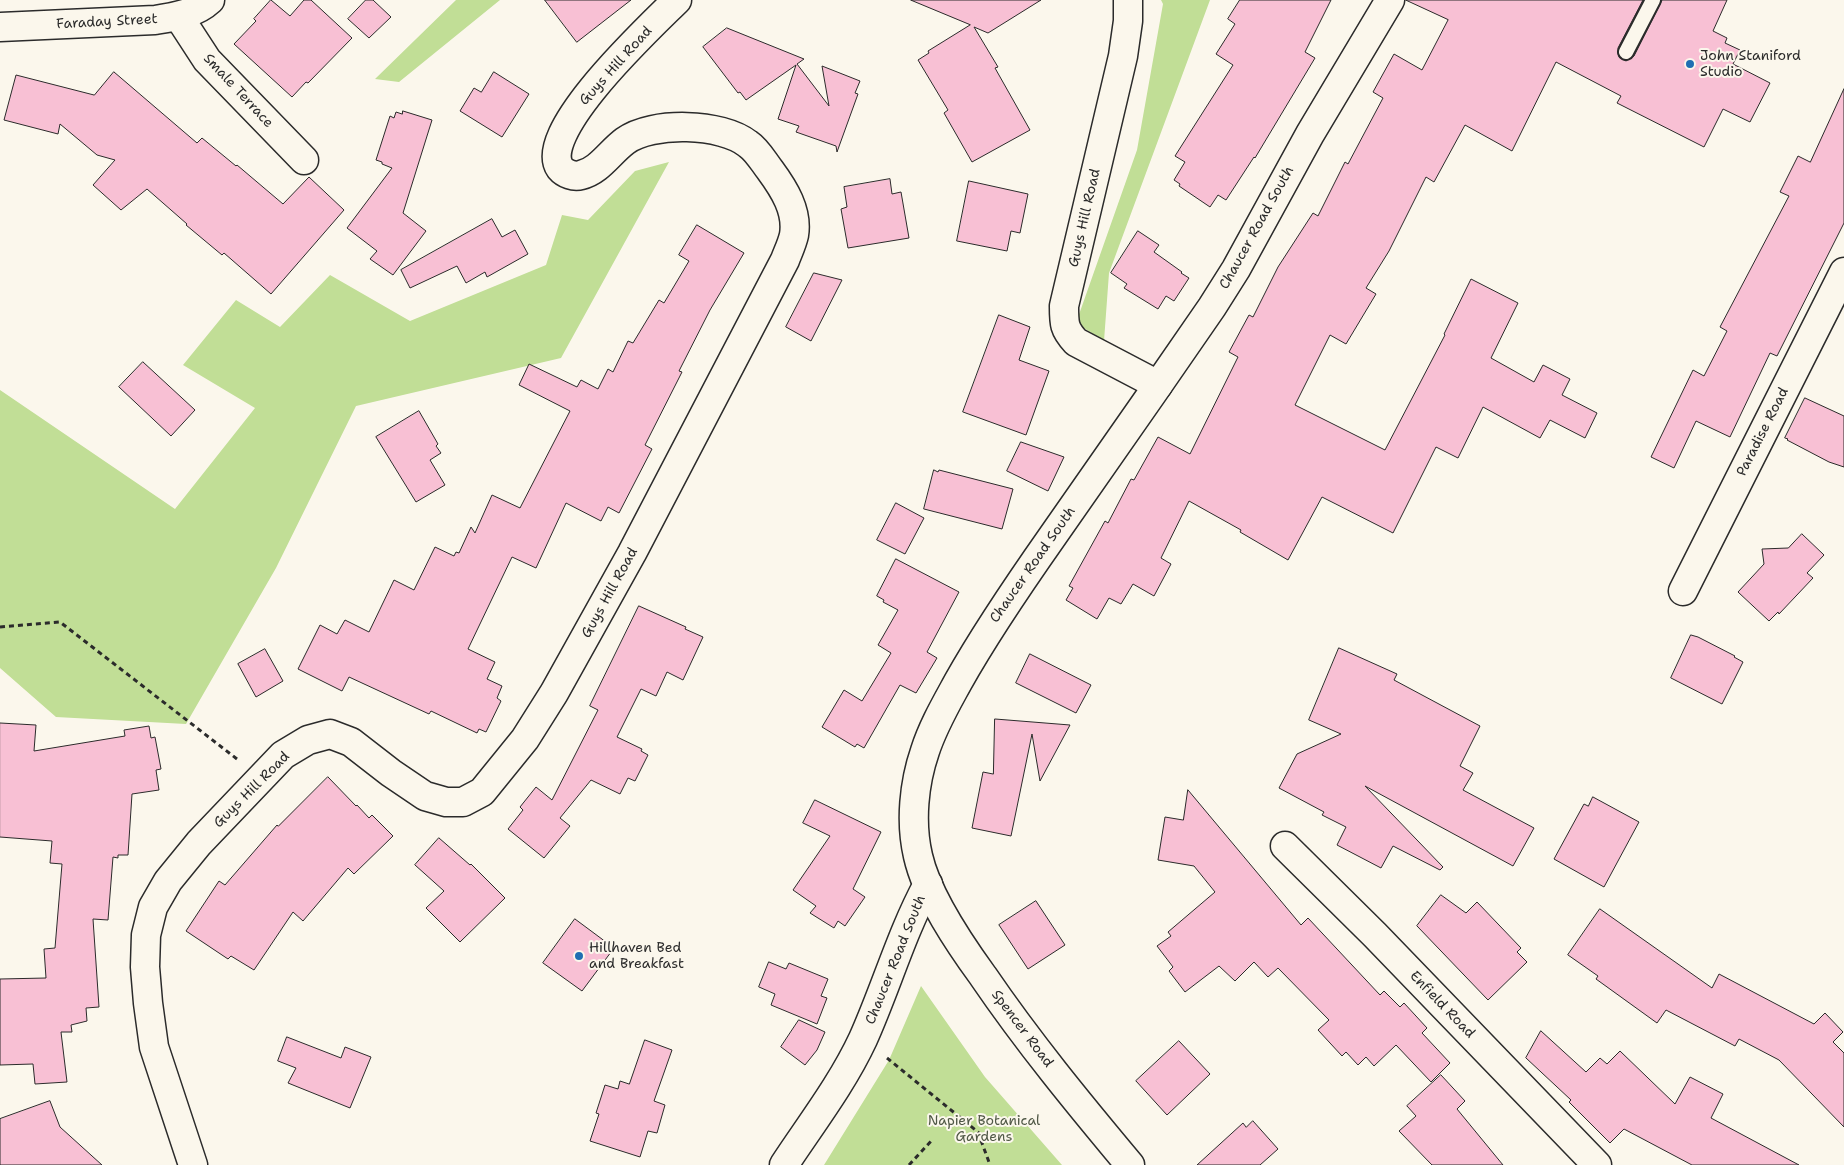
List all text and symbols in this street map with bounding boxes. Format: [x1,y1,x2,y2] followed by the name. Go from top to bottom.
[56,11,158,33] street label: Faraday Street
[576,23,656,109] street label: Guys Hill Road
[1700,48,1801,80] place label: John Staniford Studio
[200,51,276,131] street label: Smale Terrace
[1684,58,1696,70] marker: John Staniford Studio
[1216,164,1298,292] street label: Chaucer Road South
[1066,167,1104,269] street label: Guys Hill Road
[1733,385,1793,479] street label: Paradise Road
[987,504,1079,626] street label: Chaucer Road South
[578,545,642,641] street label: Guys Hill Road
[211,749,293,831] street label: Guys Hill Road
[862,893,930,1027] street label: Chaucer Road South
[589,940,684,972] place label: Hillhaven Bed and Breakfast
[573,950,585,962] marker: Hillhaven Bed and Breakfast
[1406,968,1478,1042] street label: Enfield Road
[987,987,1057,1071] street label: Spencer Road
[928,1113,1040,1146] park label: Napier Botanical Gardens

